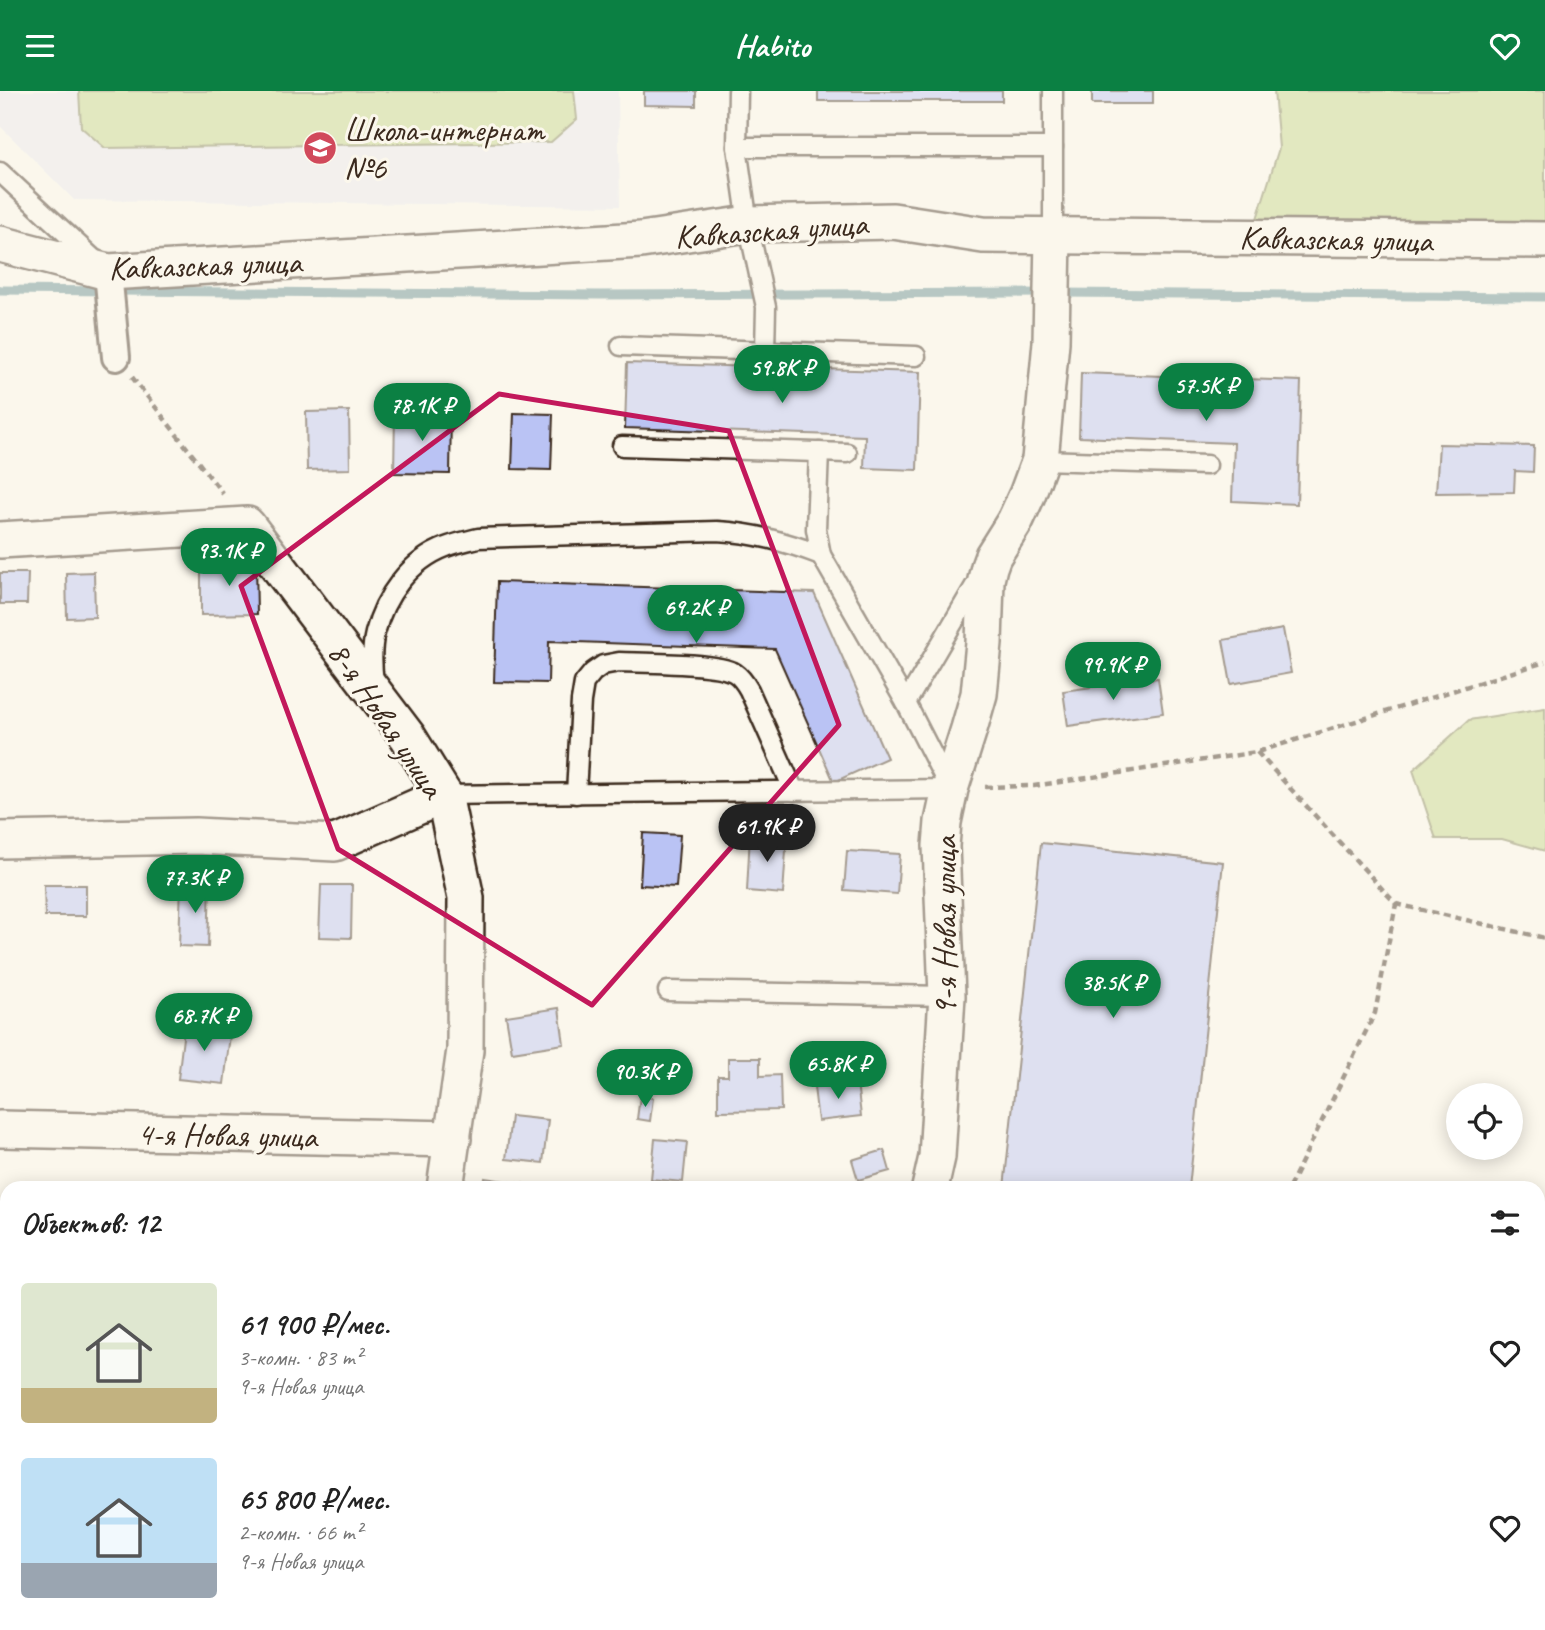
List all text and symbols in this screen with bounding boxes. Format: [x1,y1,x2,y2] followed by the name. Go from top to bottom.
[735,25,810,66] text: Habito
[21,27,59,65] icon: menu
[1486,27,1524,65] icon: heart
[344,109,546,189] place label: Школа-интернат №6
[301,129,339,167] school or university icon: Школа-интернат №6
[673,202,871,258] street label: Кавказская улица
[1239,216,1435,262] street label: Кавказская улица
[108,241,305,289] street label: Кавказская улица
[717,345,847,405] pin: 59.8K ₽
[750,353,814,382] text: 59.8K ₽
[1141,363,1271,423] pin: 57.5K ₽
[1174,371,1238,400] text: 57.5K ₽
[357,383,487,443] pin: 78.1K ₽
[390,391,454,420] text: 78.1K ₽
[164,529,294,588] pin: 93.1K ₽
[197,536,261,565] text: 93.1K ₽
[631,585,761,645] pin: 69.2K ₽
[664,593,728,622] text: 69.2K ₽
[319,633,455,808] street label: 8-я Новая улица
[1048,643,1178,702] pin: 99.9K ₽
[1081,650,1145,679] text: 99.9K ₽
[702,805,832,864] pin: 61.9K ₽
[735,812,799,841] text: 61.9K ₽
[924,834,966,1016] street label: 9-я Новая улица
[130,855,260,915] pin: 77.3K ₽
[163,863,227,892] text: 77.3K ₽
[1048,961,1178,1020] pin: 38.5K ₽
[1081,968,1145,997] text: 38.5K ₽
[139,993,269,1053] pin: 68.7K ₽
[171,1001,237,1030] text: 68.7K ₽
[773,1041,903,1101] pin: 65.8K ₽
[580,1049,710,1109] pin: 90.3K ₽
[806,1049,870,1078] text: 65.8K ₽
[613,1057,677,1086] text: 90.3K ₽
[1446,1083,1523,1160] map controls
[1446,1083,1523,1160] button: locate
[137,1112,320,1158] street label: 4-я Новая улица
[21,1204,160,1242] text: Объектов: 12
[1486,1204,1524,1242] icon: filters
[238,1305,389,1343] text: 61 900 ₽/мес.
[77,1311,161,1395] icon: home
[1486,1334,1524,1372] icon: heart
[238,1343,362,1372] text: 3-комн. · 83 m²
[238,1372,363,1401] text: 9-я Новая улица
[238,1480,389,1518] text: 65 800 ₽/мес.
[77,1486,161,1570] icon: home
[1486,1509,1524,1547] icon: heart
[238,1518,362,1547] text: 2-комн. · 66 m²
[238,1547,363,1576] text: 9-я Новая улица

